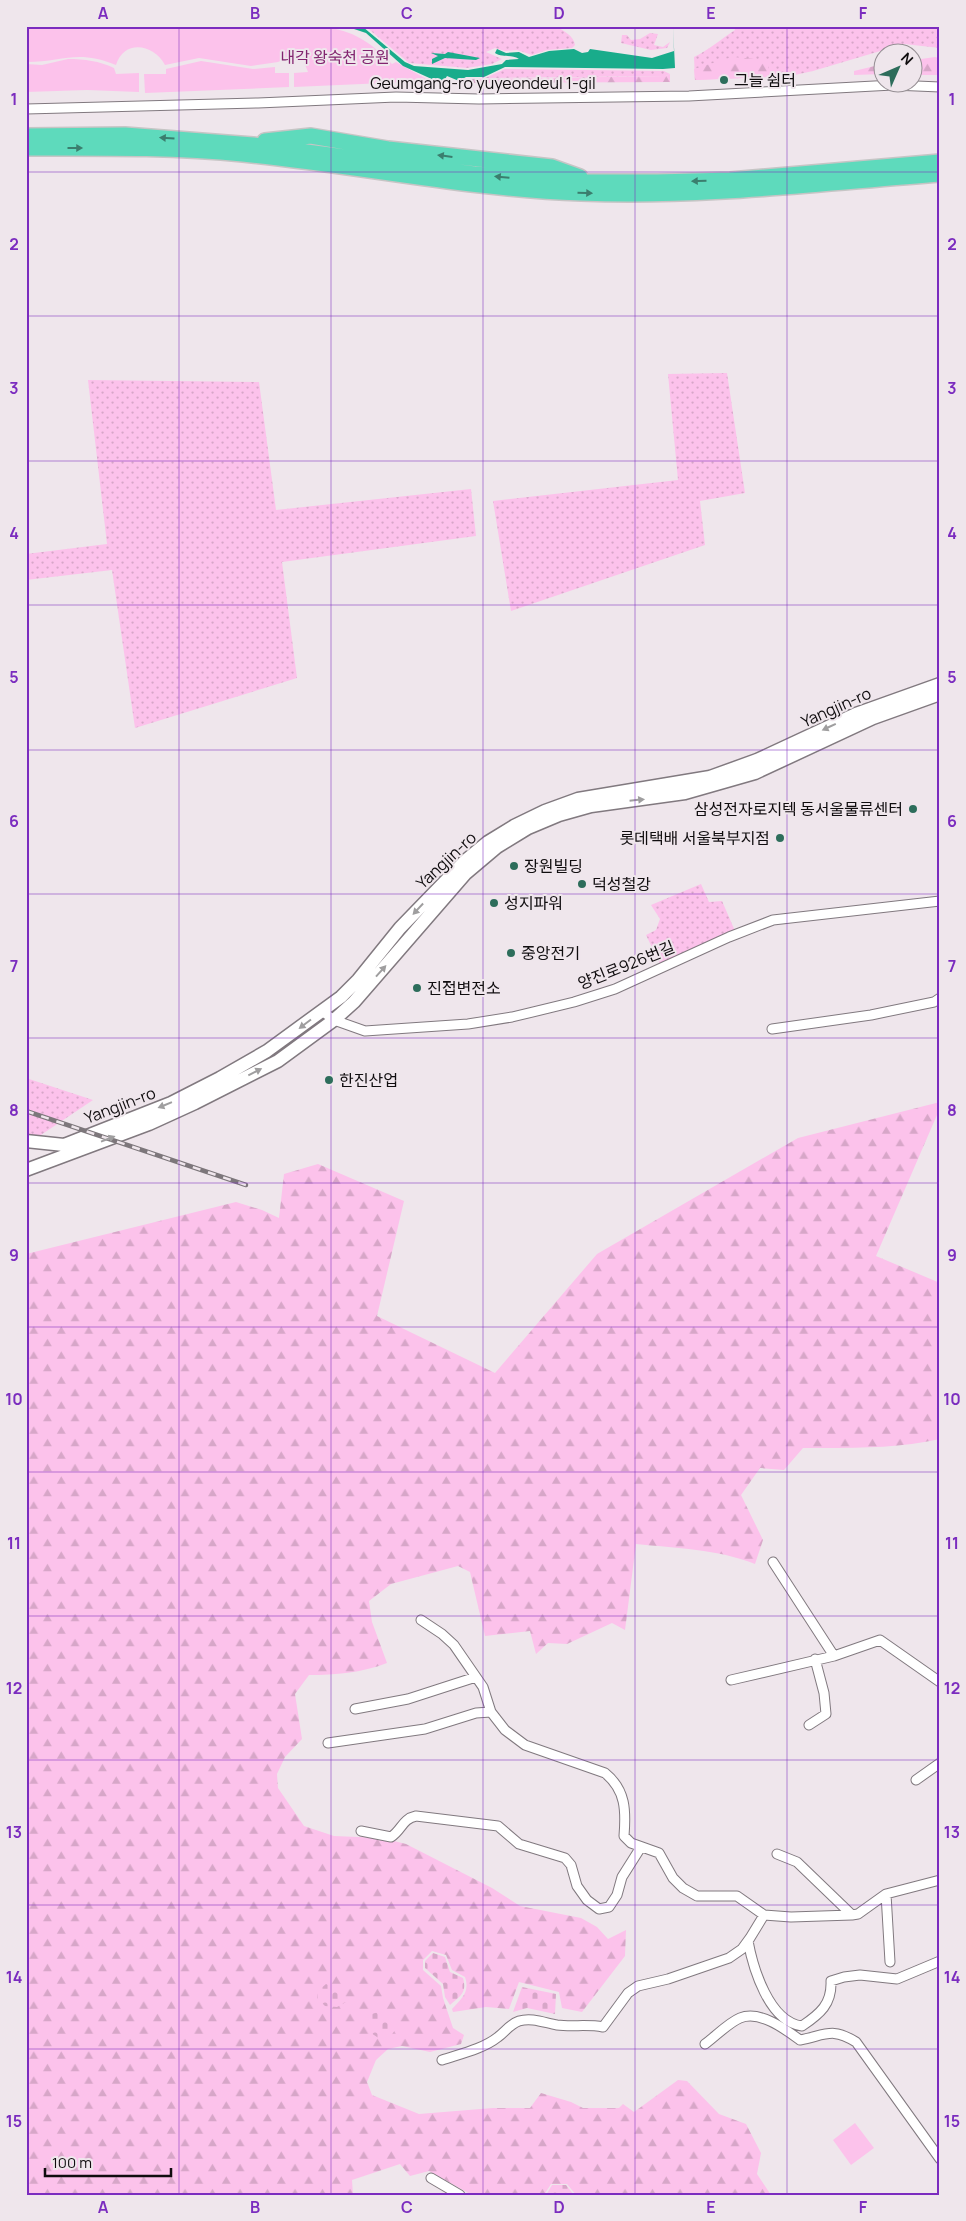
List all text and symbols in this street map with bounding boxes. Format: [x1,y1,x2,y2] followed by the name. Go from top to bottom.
[98,2,109,24] text: A
[250,2,260,24] text: B
[401,2,413,24] text: C
[553,2,565,24] text: D
[706,2,716,24] text: E
[859,2,868,24] text: F
[874,42,924,92] north arrow
[280,46,390,68] park label: 내각 왕숙천 공원
[897,48,918,69] text: N
[734,69,796,91] place label: 그늘 쉼터
[370,72,596,94] street label: Geumgang-ro yuyeondeul 1-gil
[718,74,730,86] marker: 그늘 쉼터
[10,88,18,110] text: 1
[948,88,956,110] text: 1
[159,134,175,142] one-way arrow
[67,144,83,152] one-way arrow
[437,152,453,160] one-way arrow
[494,172,510,180] one-way arrow
[691,177,707,185] one-way arrow
[577,189,593,197] one-way arrow
[9,233,19,255] text: 2
[947,233,957,255] text: 2
[9,377,19,399] text: 3
[947,377,957,399] text: 3
[9,522,19,544] text: 4
[947,522,957,544] text: 4
[9,666,19,688] text: 5
[947,666,957,688] text: 5
[797,682,875,732] street label: Yangjin-ro
[822,723,836,731] one-way arrow
[629,796,645,804] one-way arrow
[694,798,903,820] place label: 삼성전자로지텍 동서울물류센터
[907,803,919,815] marker: 삼성전자로지텍 동서울물류센터
[9,810,19,832] text: 6
[947,810,957,832] text: 6
[411,827,481,893] street label: Yangjin-ro
[620,827,770,849] place label: 롯데택배 서울북부지점
[774,832,786,844] marker: 롯데택배 서울북부지점
[524,855,583,877] place label: 장원빌딩
[508,860,520,872] marker: 장원빌딩
[592,873,651,895] place label: 덕성철강
[576,878,588,890] marker: 덕성철강
[504,892,563,914] place label: 성지파워
[488,897,500,909] marker: 성지파워
[412,902,424,914] one-way arrow
[574,936,678,994] street label: 양진로926번길
[521,942,580,964] place label: 중앙전기
[505,947,517,959] marker: 중앙전기
[10,955,18,977] text: 7
[948,955,956,977] text: 7
[375,965,386,977] one-way arrow
[427,977,501,999] place label: 진접변전소
[411,982,423,994] marker: 진접변전소
[298,1019,312,1029] one-way arrow
[248,1068,263,1076] one-way arrow
[339,1069,398,1091] place label: 한진산업
[323,1074,335,1086] marker: 한진산업
[81,1081,159,1129] street label: Yangjin-ro
[9,1099,19,1121] text: 8
[947,1099,957,1121] text: 8
[157,1102,172,1110] one-way arrow
[100,1135,115,1142] one-way arrow
[9,1244,19,1266] text: 9
[947,1244,957,1266] text: 9
[5,1388,23,1410] text: 10
[943,1388,961,1410] text: 10
[7,1532,21,1554] text: 11
[945,1532,959,1554] text: 11
[6,1677,22,1699] text: 12
[944,1677,960,1699] text: 12
[6,1821,22,1843] text: 13
[944,1821,960,1843] text: 13
[6,1966,22,1988] text: 14
[944,1966,960,1988] text: 14
[6,2110,22,2132] text: 15
[944,2110,960,2132] text: 15
[45,2146,171,2178] scale bar
[52,2152,92,2173] text: 100 m
[98,2196,109,2218] text: A
[250,2196,260,2218] text: B
[401,2196,413,2218] text: C
[553,2196,565,2218] text: D
[706,2196,716,2218] text: E
[859,2196,868,2218] text: F

